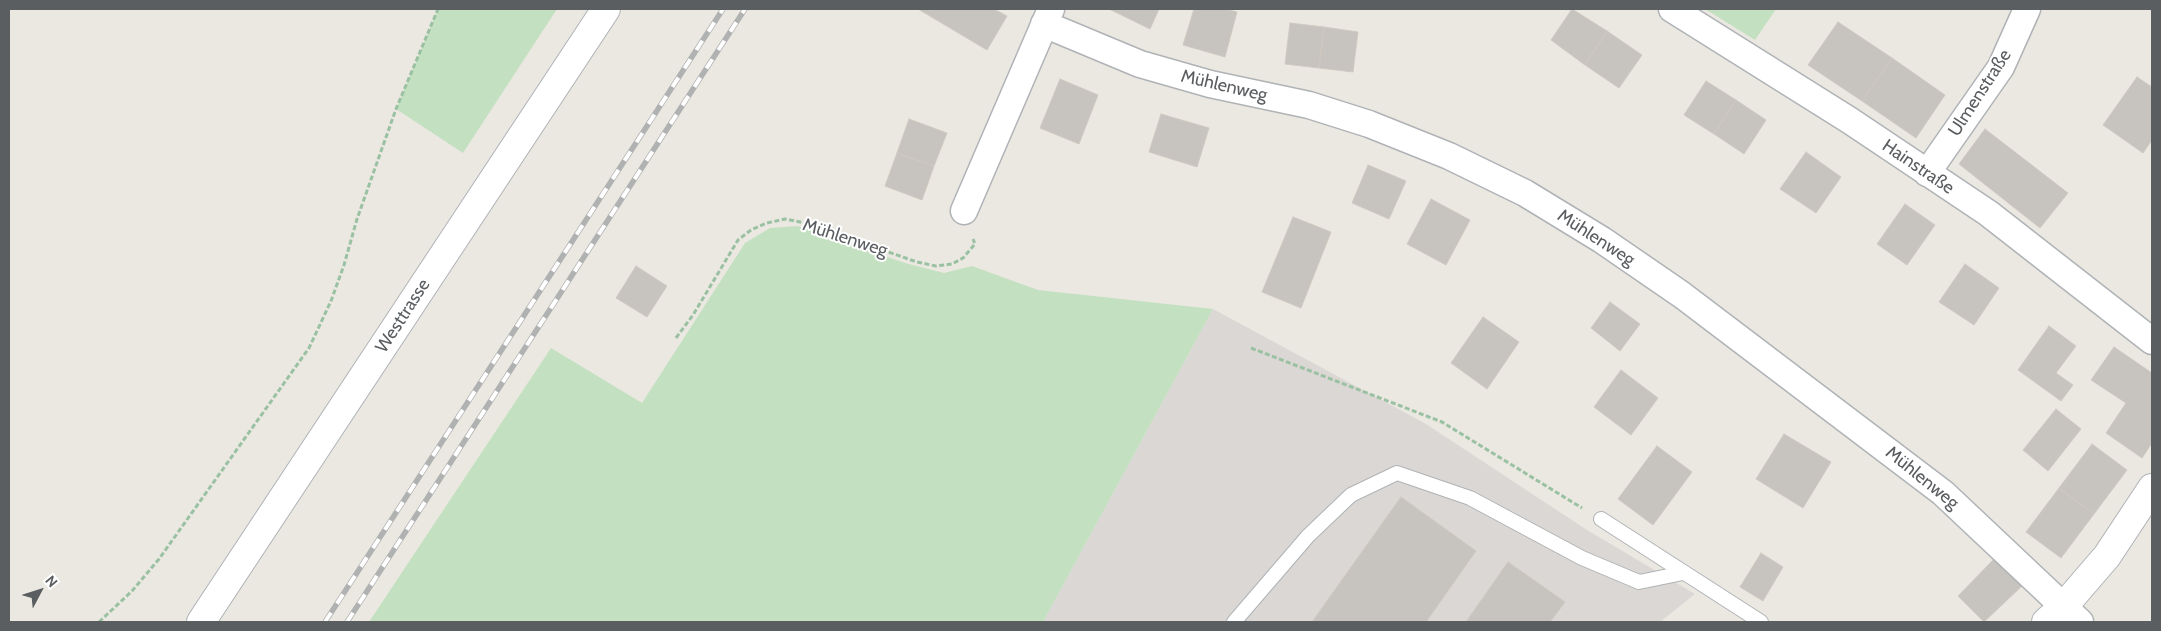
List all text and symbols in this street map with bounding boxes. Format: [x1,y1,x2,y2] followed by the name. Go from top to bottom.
[1944,45,2016,141] street label: Ulmenstraße
[1179,66,1269,106] street label: Mühlenweg
[1878,135,1958,199] street label: Hainstraße
[1553,205,1639,271] street label: Mühlenweg
[800,214,890,262] street label: Mühlenweg
[371,275,435,357] street label: Westtrasse
[1881,442,1963,514] street label: Mühlenweg
[15,566,65,616] north arrow
[41,572,62,591] text: N

